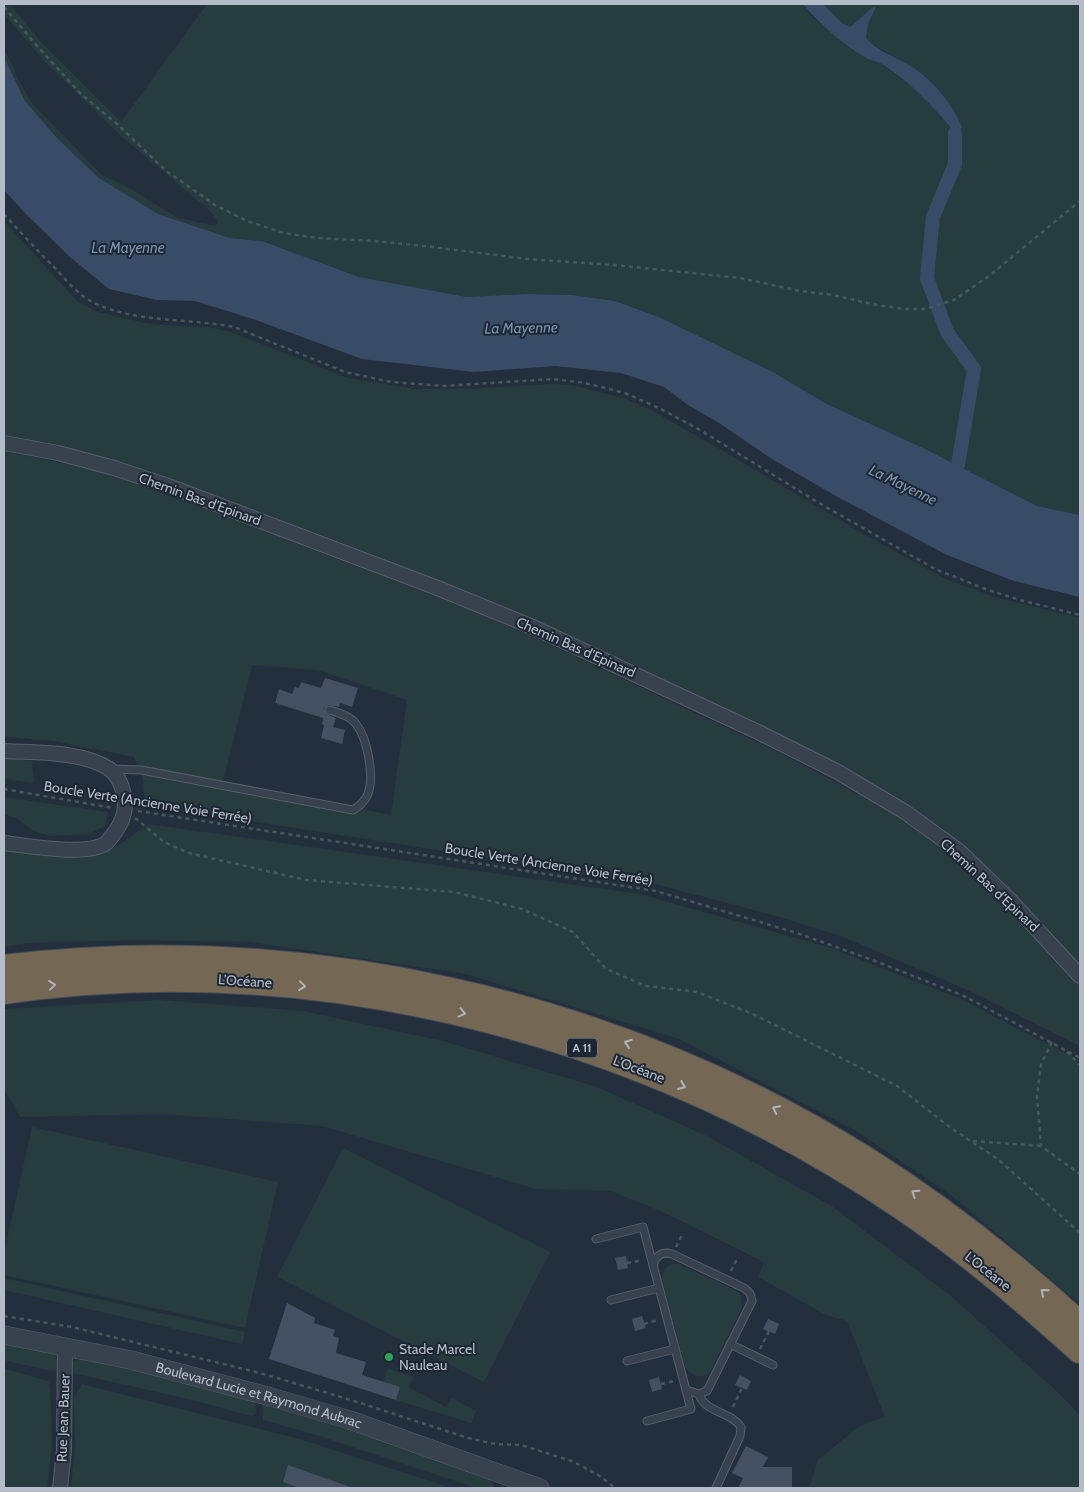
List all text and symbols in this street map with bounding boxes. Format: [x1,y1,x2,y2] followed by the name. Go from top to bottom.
[91,239,165,257] water label: La Mayenne
[484,318,558,338] water label: La Mayenne
[866,461,940,509] water label: La Mayenne
[136,469,264,529] street label: Chemin Bas d'Epinard
[514,613,638,681] street label: Chemin Bas d'Epinard
[43,777,253,827] street label: Boucle Verte (Ancienne Voie Ferrée)
[937,835,1043,935] street label: Chemin Bas d'Epinard
[444,839,654,889] street label: Boucle Verte (Ancienne Voie Ferrée)
[217,970,273,992] street label: L’Océane
[48,980,56,991] one-way arrow
[298,980,306,991] one-way arrow
[457,1007,466,1018] one-way arrow
[567,1038,597,1058] road number: A 11
[624,1039,633,1049] one-way arrow
[611,1051,667,1087] street label: L’Océane
[677,1079,686,1090] one-way arrow
[772,1105,781,1115] one-way arrow
[912,1190,921,1199] one-way arrow
[961,1247,1015,1295] street label: L’Océane
[1040,1289,1049,1298] one-way arrow
[399,1340,476,1374] place label: Stade Marcel Nauleau
[383,1351,395,1363] marker: Stade Marcel Nauleau
[154,1358,364,1433] street label: Boulevard Lucie et Raymond Aubrac
[52,1373,74,1462] street label: Rue Jean Bauer

